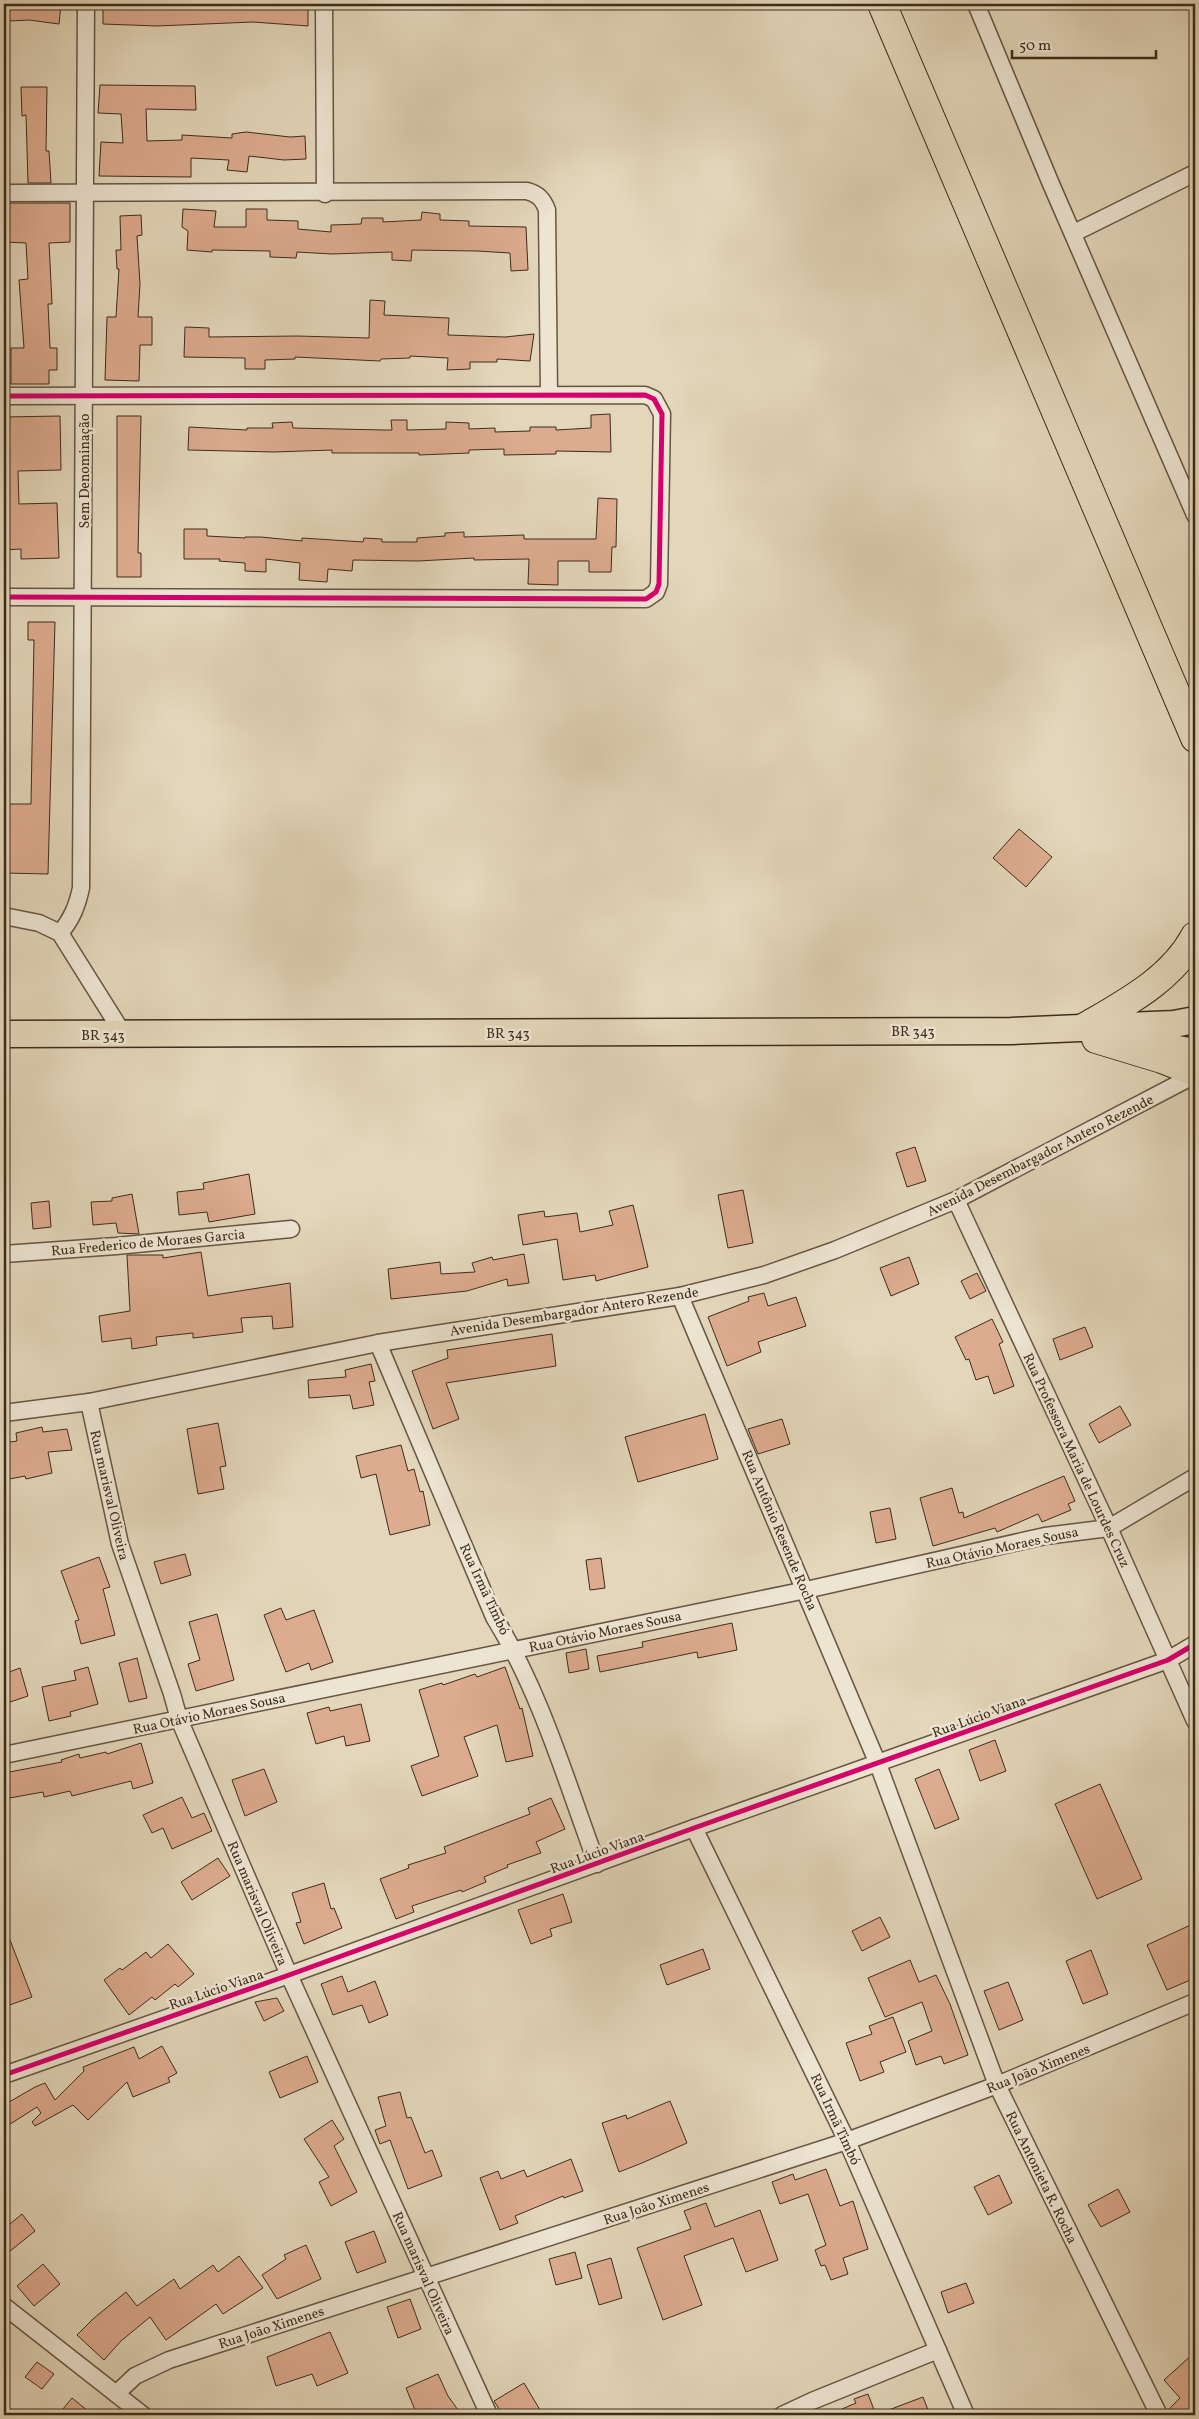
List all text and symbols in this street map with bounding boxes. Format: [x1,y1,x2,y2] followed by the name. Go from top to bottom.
[1012,28,1155,60] scale bar
[1019,36,1051,57] text: 50 m
[76,414,95,528] street label: Sem Denominação
[891,1023,935,1042] street label: BR 343
[486,1025,530,1044] street label: BR 343
[81,1027,125,1046] street label: BR 343
[924,1091,1158,1222] street label: Avenida Desembargador Antero Rezende
[50,1226,246,1261] street label: Rua Frederico de Moraes Garcia
[448,1283,700,1342] street label: Avenida Desembargador Antero Rezende
[1017,1350,1134,1571] street label: Rua Professora Maria de Lourdes Cruz
[84,1428,133,1562] street label: Rua marisval Oliveira
[736,1447,821,1614] street label: Rua Antônio Resende Rocha
[924,1523,1080,1574] street label: Rua Otávio Moraes Sousa
[454,1541,513,1639] street label: Rua Irmã Timbó
[527,1607,683,1658] street label: Rua Otávio Moraes Sousa
[131,1689,287,1740] street label: Rua Otávio Moraes Sousa
[930,1692,1029,1743] street label: Rua Lúcio Viana
[548,1828,647,1879] street label: Rua Lúcio Viana
[222,1839,291,1969] street label: Rua marisval Oliveira
[167,1965,266,2015] street label: Rua Lúcio Viana
[984,2040,1093,2099] street label: Rua João Ximenes
[805,2071,864,2169] street label: Rua Irmã Timbó
[1000,2108,1081,2247] street label: Rua Antonieta R. Rocha
[601,2178,712,2230] street label: Rua João Ximenes
[387,2209,458,2338] street label: Rua marisval Oliveira
[216,2302,327,2354] street label: Rua João Ximenes

